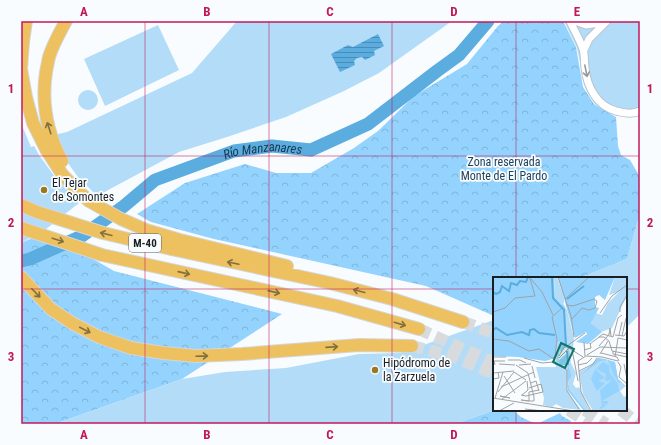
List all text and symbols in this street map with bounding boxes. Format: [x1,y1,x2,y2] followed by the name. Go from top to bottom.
[80,4,88,19] text: A
[203,4,211,19] text: B
[326,4,334,19] text: C
[450,4,458,19] text: D
[574,4,581,19] text: E
[583,64,591,77] one-way arrow
[8,81,14,96] text: 1
[647,81,653,96] text: 1
[44,123,52,135] one-way arrow
[221,138,303,162] water label: Río Manzanares
[461,155,547,183] park label: Zona reservada Monte de El Pardo
[52,176,114,204] place label: El Tejar de Somontes
[39,185,49,195] marker: El Tejar de Somontes
[8,215,15,230] text: 2
[647,215,654,230] text: 2
[100,230,113,237] one-way arrow
[129,234,161,252] road number: M-40
[52,237,64,245] one-way arrow
[227,258,240,266] one-way arrow
[177,270,190,278] one-way arrow
[493,277,627,411] inset map
[353,286,366,294] one-way arrow
[31,288,41,298] one-way arrow
[267,289,280,297] one-way arrow
[393,321,406,328] one-way arrow
[78,326,90,334] one-way arrow
[325,343,338,350] one-way arrow
[8,349,14,364] text: 3
[647,349,653,364] text: 3
[195,352,208,359] one-way arrow
[383,356,450,384] place label: Hipódromo de la Zarzuela
[370,365,380,375] marker: Hipódromo de la Zarzuela
[80,427,88,442] text: A
[203,427,211,442] text: B
[326,427,334,442] text: C
[450,427,458,442] text: D
[574,427,581,442] text: E

